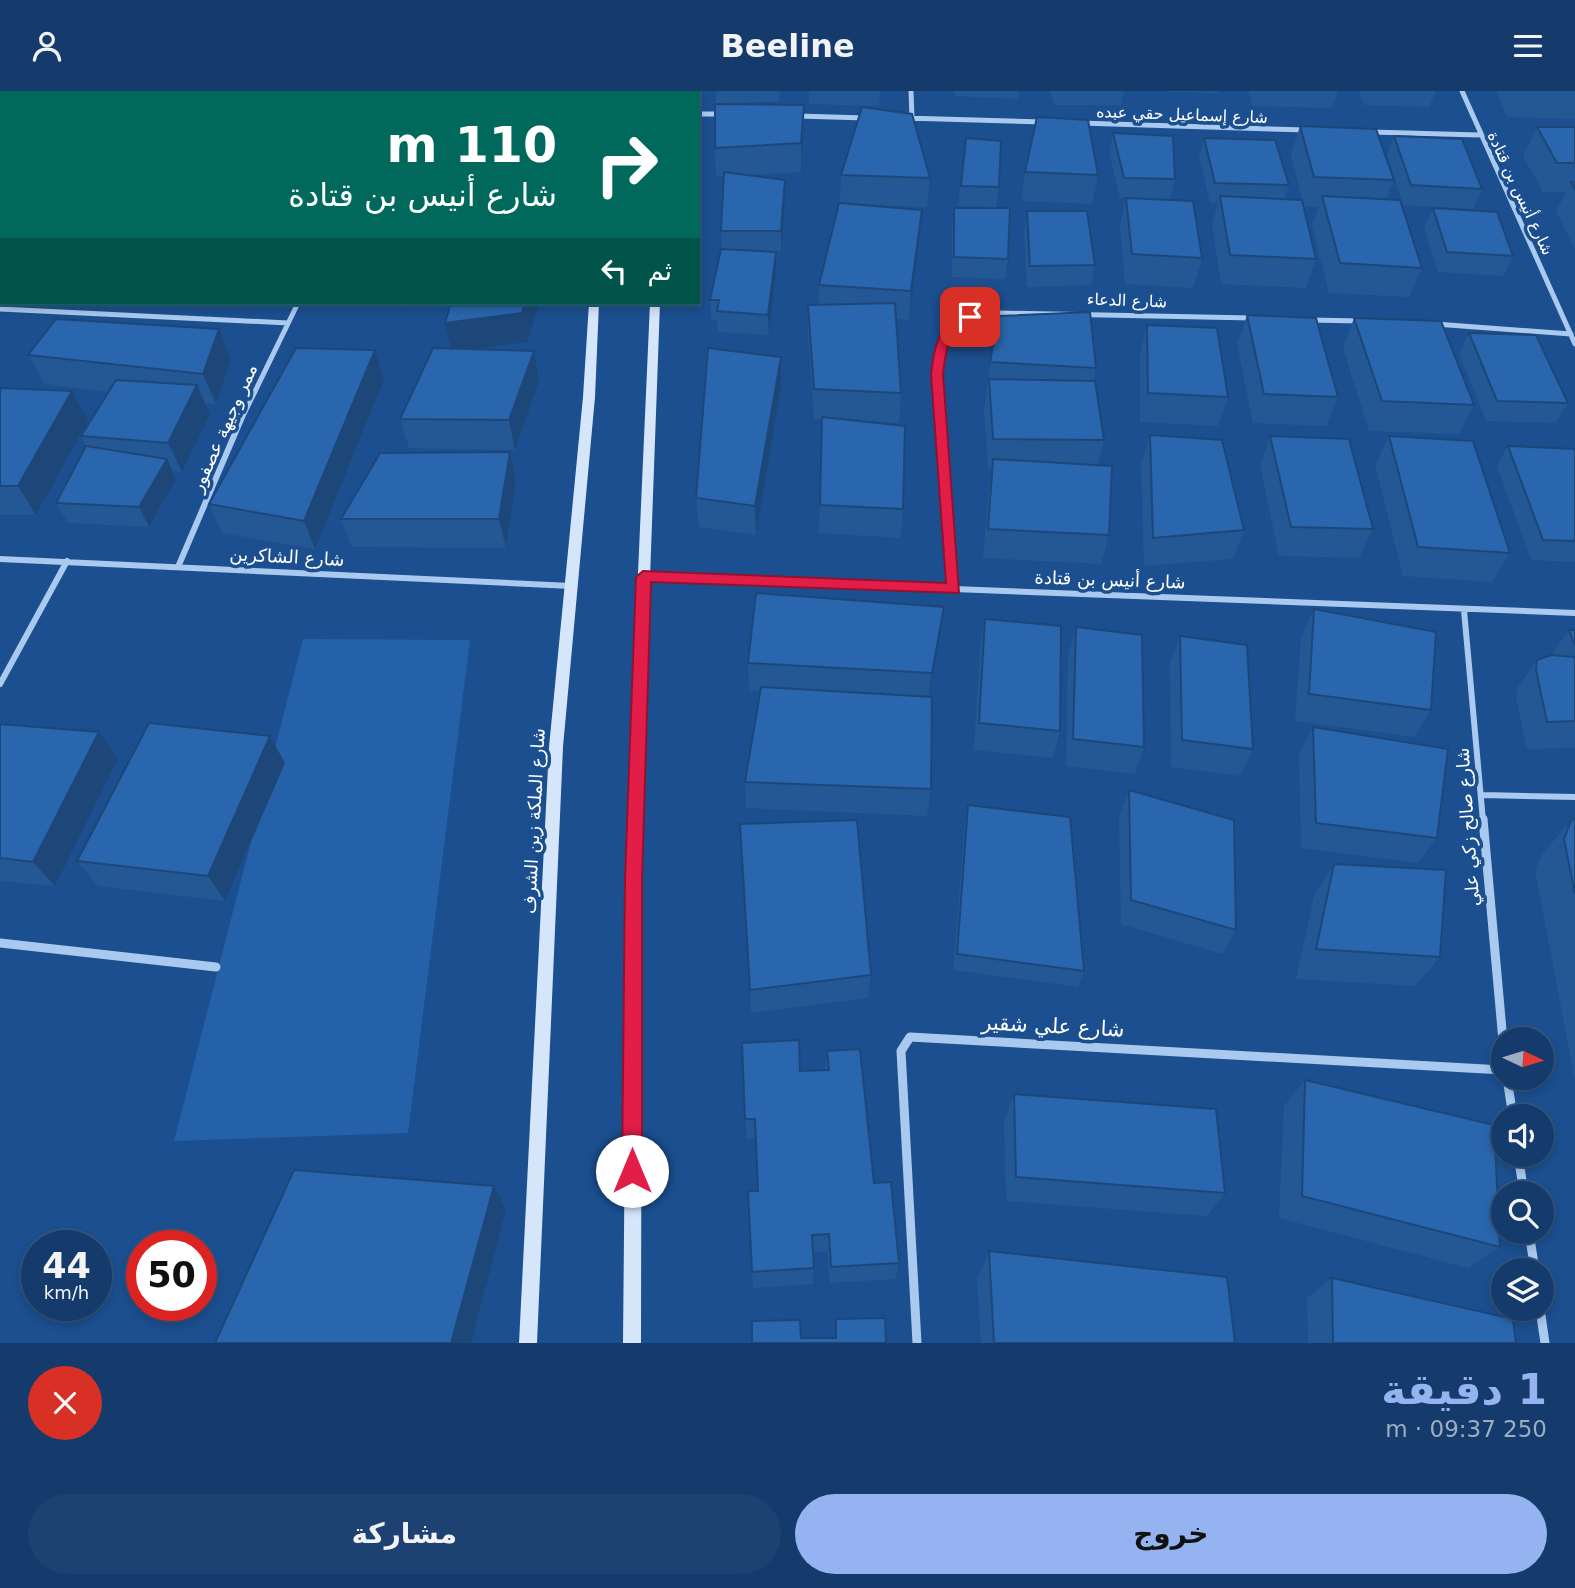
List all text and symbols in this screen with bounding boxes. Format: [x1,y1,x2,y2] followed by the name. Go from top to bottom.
[28,27,66,65] icon: person
[720,27,855,65] text: Beeline
[1509,27,1547,65] icon: menu
[1096,102,1268,128] street label: شارع إسماعيل حقي عبده
[387,117,557,174] text: 110 m
[581,119,672,210] icon: right
[1483,128,1558,259] street label: شارع أنيس بن قتادة
[288,176,557,214] text: شارع أنيس بن قتادة
[595,252,633,290] icon: left
[647,256,672,286] text: ثم
[940,287,1000,347] pin
[1086,290,1167,312] street label: شارع الدعاء
[951,298,989,336] icon: arrive
[185,360,262,496] street label: ممر وجيهة عصفور
[229,543,345,571] street label: شارع الشاكرين
[1034,565,1186,594] street label: شارع أنيس بن قتادة
[518,727,550,915] street label: شارع الملكة زين الشرف
[1451,747,1485,907] street label: شارع صالح زكي علي
[980,1010,1125,1042] street label: شارع علي شقير
[1491,1027,1554,1090] north arrow
[1491,1027,1554,1321] map controls
[1491,1104,1554,1167] button: sound
[595,1134,669,1208] position arrow
[1491,1181,1554,1244] button: search
[126,1230,217,1321] speed limit sign: 50
[42,1246,91,1286] text: 44
[1491,1258,1554,1321] button: layers
[44,1282,89,1303] text: km/h
[1381,1365,1547,1414] text: 1 دقيقة
[28,1366,102,1440] button: close
[1385,1416,1547,1442] text: 250 m · 09:37
[28,1494,781,1574] button: مشاركة
[795,1494,1547,1574] button: خروج

